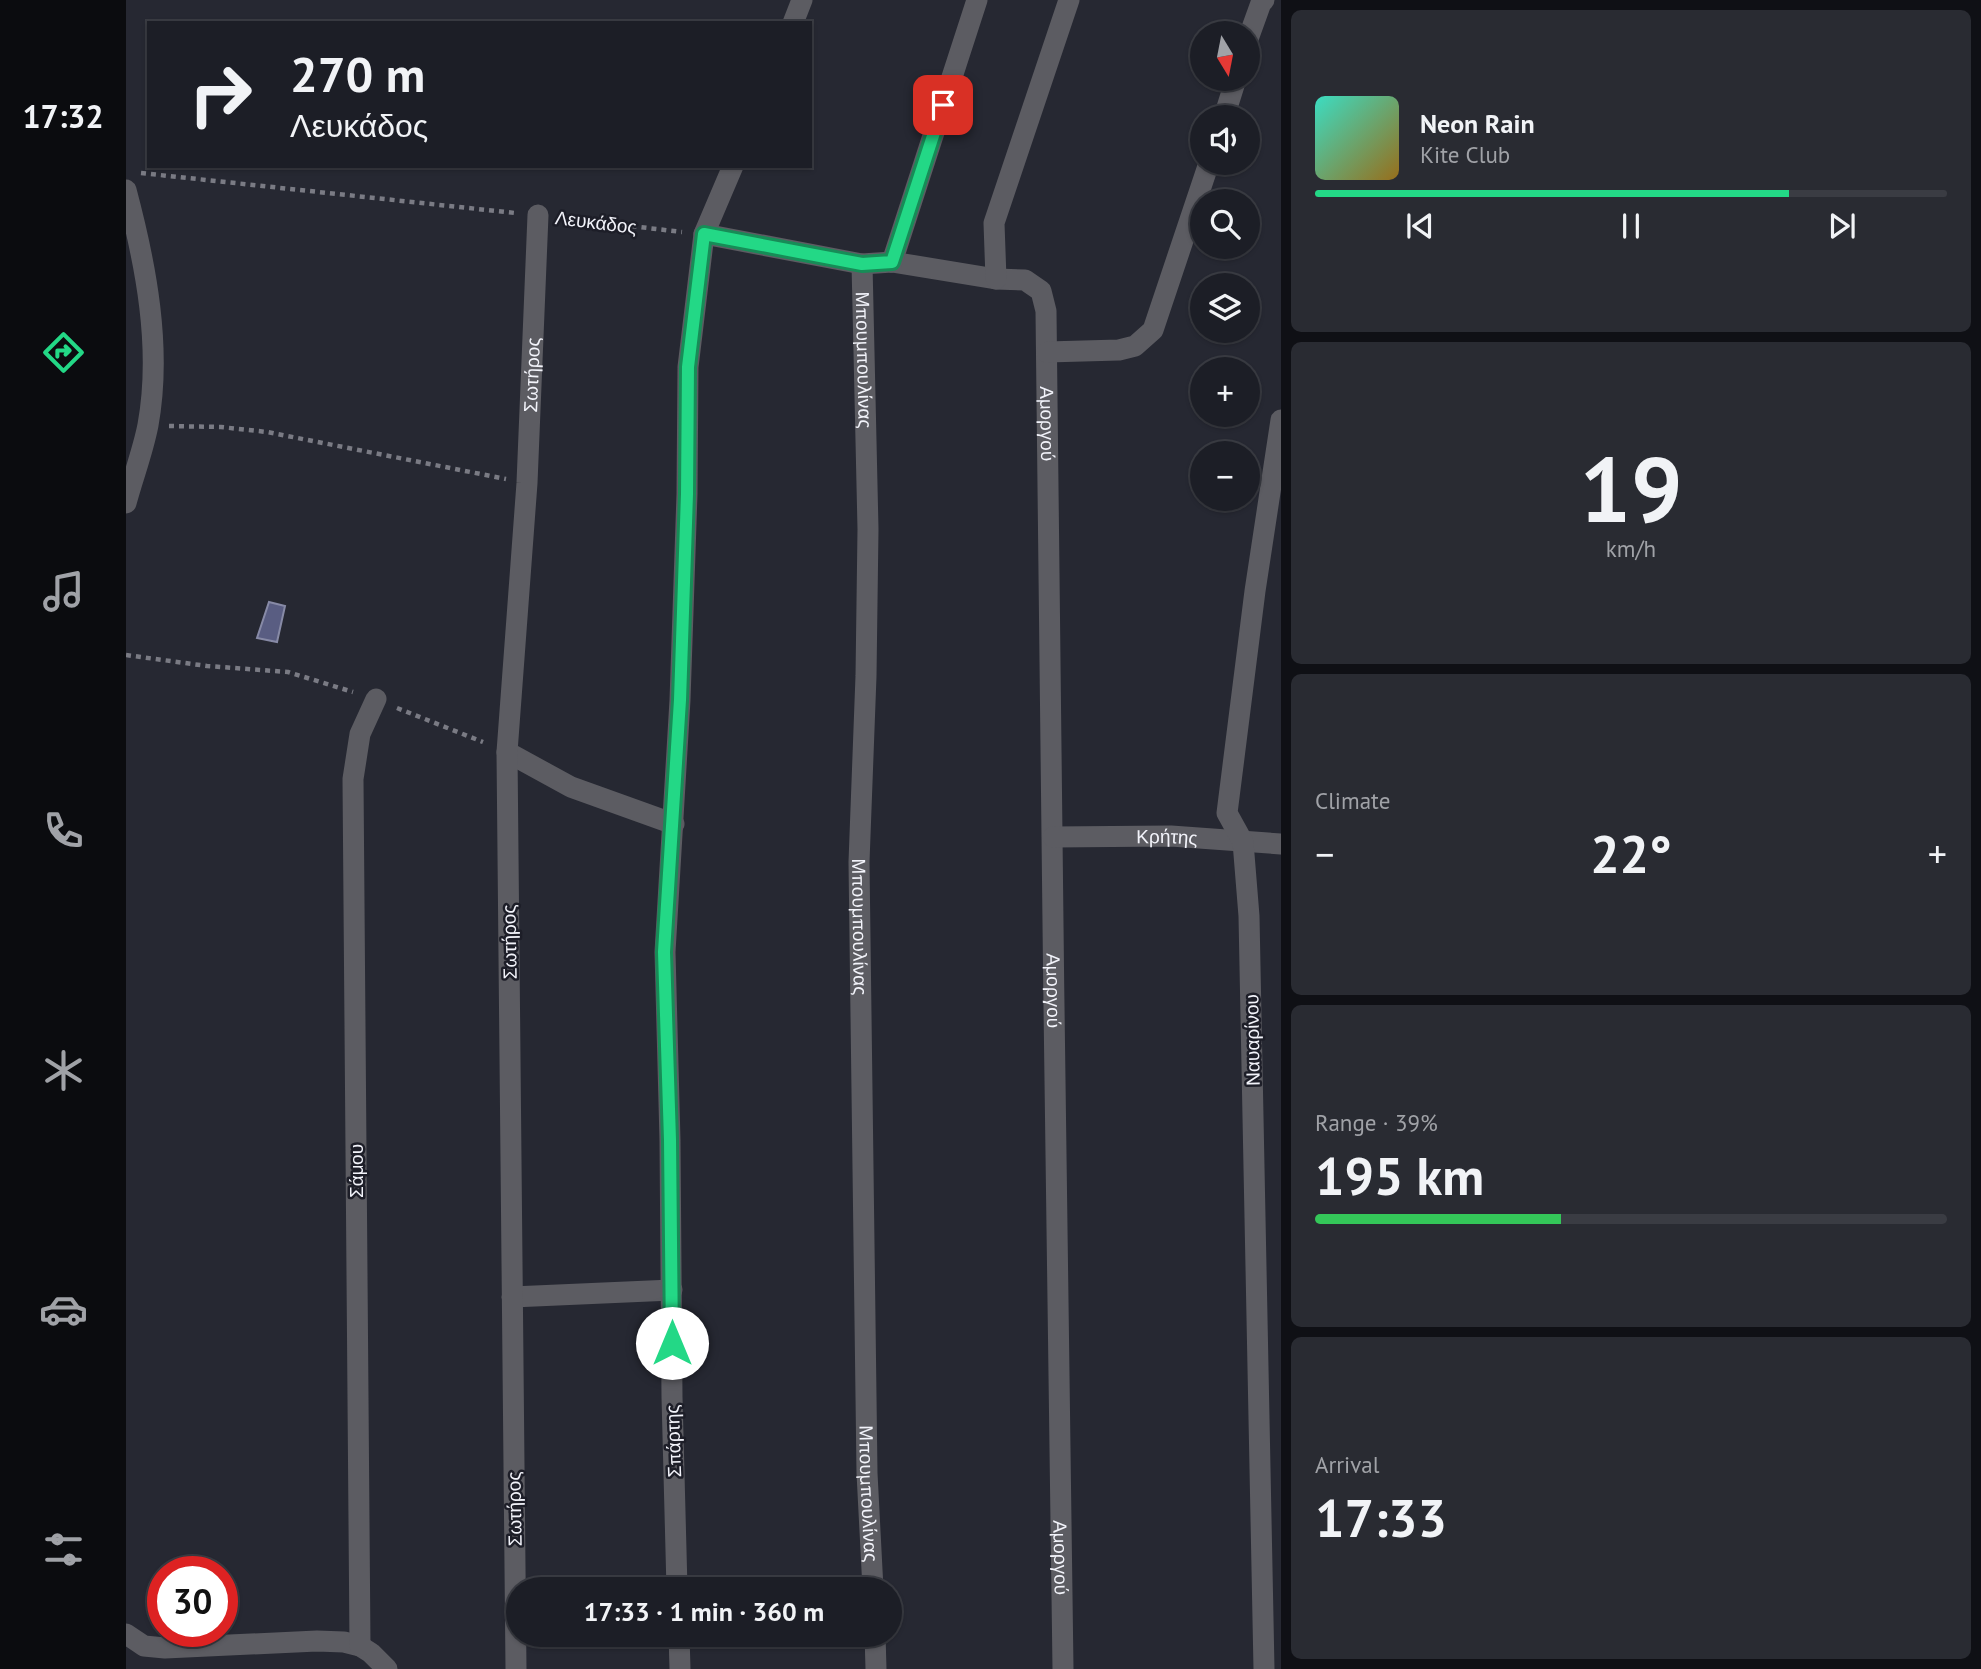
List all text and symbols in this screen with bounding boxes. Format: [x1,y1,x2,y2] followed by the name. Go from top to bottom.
[1190,21,1260,91] north arrow
[1190,21,1260,511] map controls
[290,42,425,106] text: 270 m
[175,49,266,140] icon: right
[913,75,973,135] pin
[924,86,962,124] icon: arrive
[22,95,104,137] text: 17:32
[290,104,428,146] text: Λευκάδος
[1190,105,1260,175] button: sound
[1420,107,1535,140] text: Neon Rain
[1420,140,1510,169] text: Kite Club
[1190,189,1260,259] button: search
[554,205,638,239] street label: Λευκάδος
[1401,207,1439,245] icon: previous
[1612,207,1650,245] icon: pause
[1823,207,1861,245] icon: next
[1190,273,1260,343] button: layers
[851,291,878,429] street label: Μπουμπουλίνας
[39,328,88,377] icon: directions
[518,337,545,413] street label: Σωτήρος
[1190,357,1260,427] button: +
[1035,386,1060,461] street label: Αμοργού
[1579,429,1683,547] text: 19
[1190,441,1260,511] button: −
[1606,534,1656,563] text: km/h
[39,567,88,616] icon: music
[1315,786,1390,815] text: Climate
[39,806,88,855] icon: phone
[1590,820,1672,887] text: 22°
[1136,824,1198,850] street label: Κρήτης
[1315,829,1334,878] text: −
[1928,829,1947,878] text: +
[847,858,873,995] street label: Μπουμπουλίνας
[496,904,522,980] street label: Σωτήρος
[1041,953,1066,1028] street label: Αμοργού
[1239,994,1265,1086] street label: Ναυαρίνου
[39,1046,88,1095] icon: climate
[1315,1108,1438,1137] text: Range · 39%
[1315,1142,1484,1209] text: 195 km
[344,1144,368,1198] street label: Σάμου
[39,1285,88,1334] icon: car
[635,1306,709,1380] position arrow
[660,1404,686,1478] street label: Σπάρτης
[854,1425,884,1563] street label: Μπουμπουλίνας
[1315,1450,1379,1479] text: Arrival
[501,1471,527,1547] street label: Σωτήρος
[1315,1484,1447,1551] text: 17:33
[1048,1520,1074,1595] street label: Αμοργού
[39,1525,88,1574] icon: filters
[147,1556,238,1647] speed limit sign: 30
[584,1595,824,1628] text: 17:33 · 1 min · 360 m

